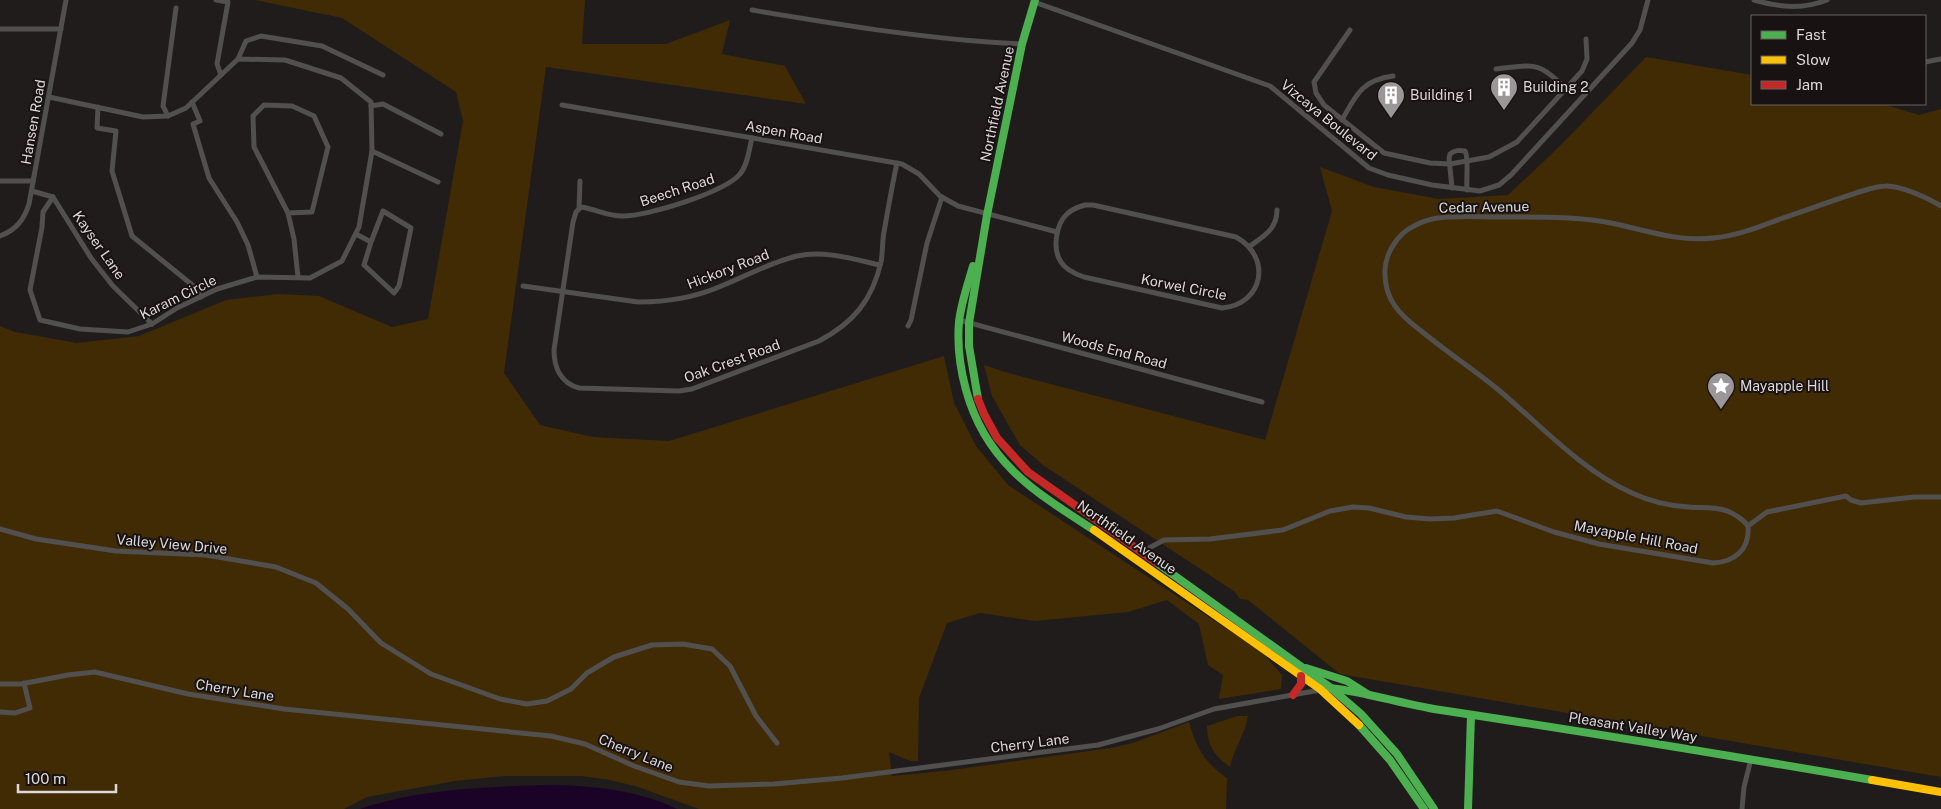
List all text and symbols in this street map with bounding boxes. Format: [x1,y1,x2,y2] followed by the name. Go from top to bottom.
[1751,15,1926,105] legend
[1796,26,1826,43] text: Fast
[977,45,1017,163] street label: Northfield Avenue
[1796,51,1831,68] text: Slow
[1489,72,1519,111] building icon: Building 2
[1278,76,1380,164] street label: Vizcaya Boulevard
[1796,76,1823,93] text: Jam
[18,78,48,166] street label: Hansen Road
[1523,79,1589,95] place label: Building 2
[1376,80,1406,119] building icon: Building 1
[1410,87,1473,103] place label: Building 1
[744,117,824,147] street label: Aspen Road
[638,170,716,210] street label: Beech Road
[1439,198,1529,216] street label: Cedar Avenue
[70,208,128,282] street label: Kayser Lane
[685,246,771,292] street label: Hickory Road
[137,271,219,323] street label: Karam Circle
[1140,271,1228,303] street label: Korwel Circle
[1059,328,1169,372] street label: Woods End Road
[682,336,782,386] street label: Oak Crest Road
[1706,371,1736,410] place icon: Mayapple Hill
[1740,378,1829,394] place label: Mayapple Hill
[1074,497,1180,577] street label: Northfield Avenue
[1573,517,1699,557] street label: Mayapple Hill Road
[116,531,228,557] street label: Valley View Drive
[195,676,275,704] street label: Cherry Lane
[1568,709,1699,745] street label: Pleasant Valley Way
[990,730,1070,756] street label: Cherry Lane
[596,731,676,775] street label: Cherry Lane
[18,762,115,794] scale bar
[25,770,66,787] text: 100 m

